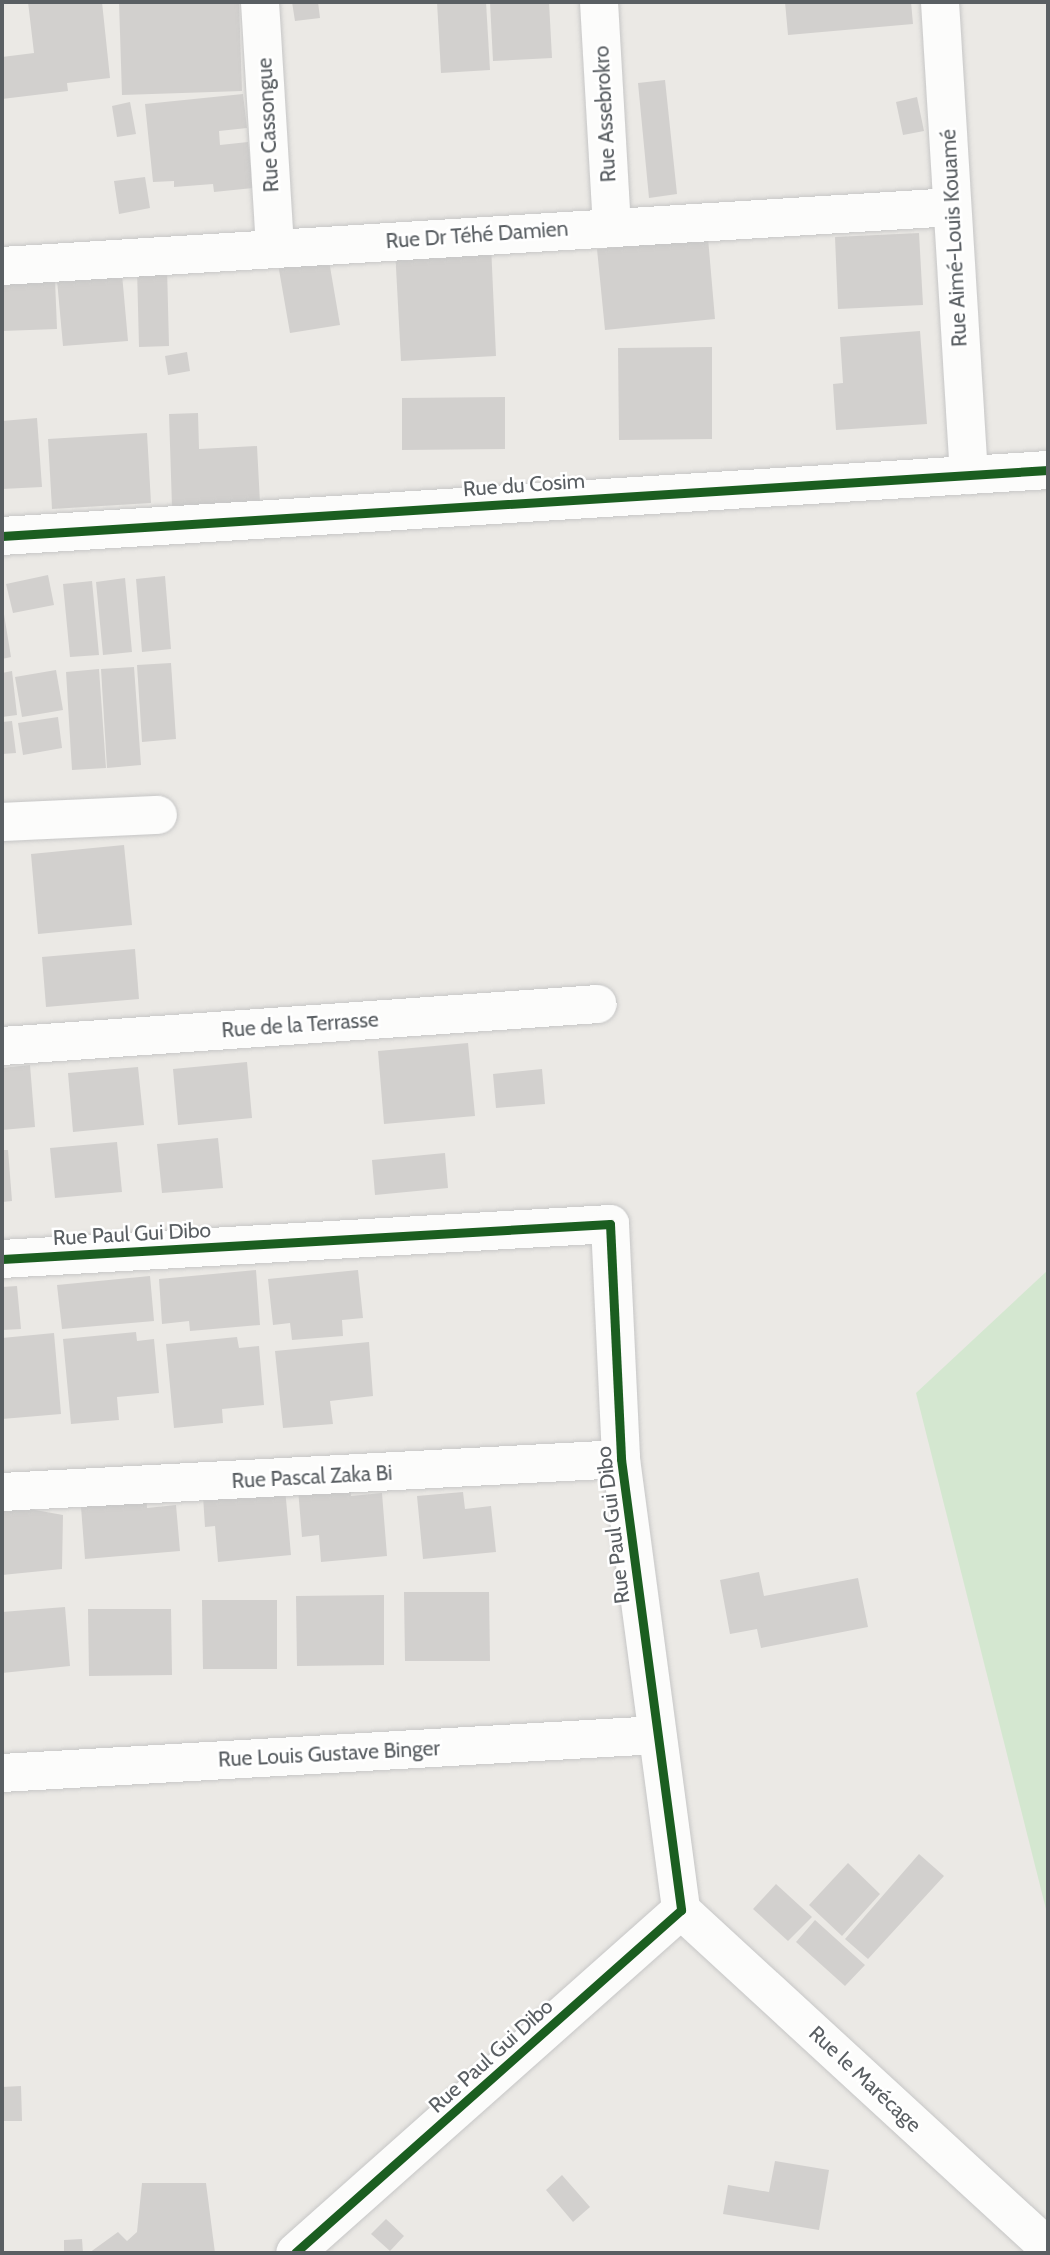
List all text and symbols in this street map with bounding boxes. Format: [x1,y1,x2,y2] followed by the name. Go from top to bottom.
[589,45,621,183] street label: Rue Assebrokro
[252,57,284,193] street label: Rue Cassongue
[936,128,972,348] street label: Rue Aimé-Louis Kouamé
[385,216,569,254] street label: Rue Dr Téhé Damien
[462,468,586,502] street label: Rue du Cosim
[221,1007,379,1043] street label: Rue de la Terrasse
[52,1217,212,1251] street label: Rue Paul Gui Dibo
[591,1445,635,1605] street label: Rue Paul Gui Dibo
[231,1460,393,1494] street label: Rue Pascal Zaka Bi
[217,1736,441,1772] street label: Rue Louis Gustave Binger
[424,1994,558,2118] street label: Rue Paul Gui Dibo
[804,2021,926,2137] street label: Rue le Marécage

